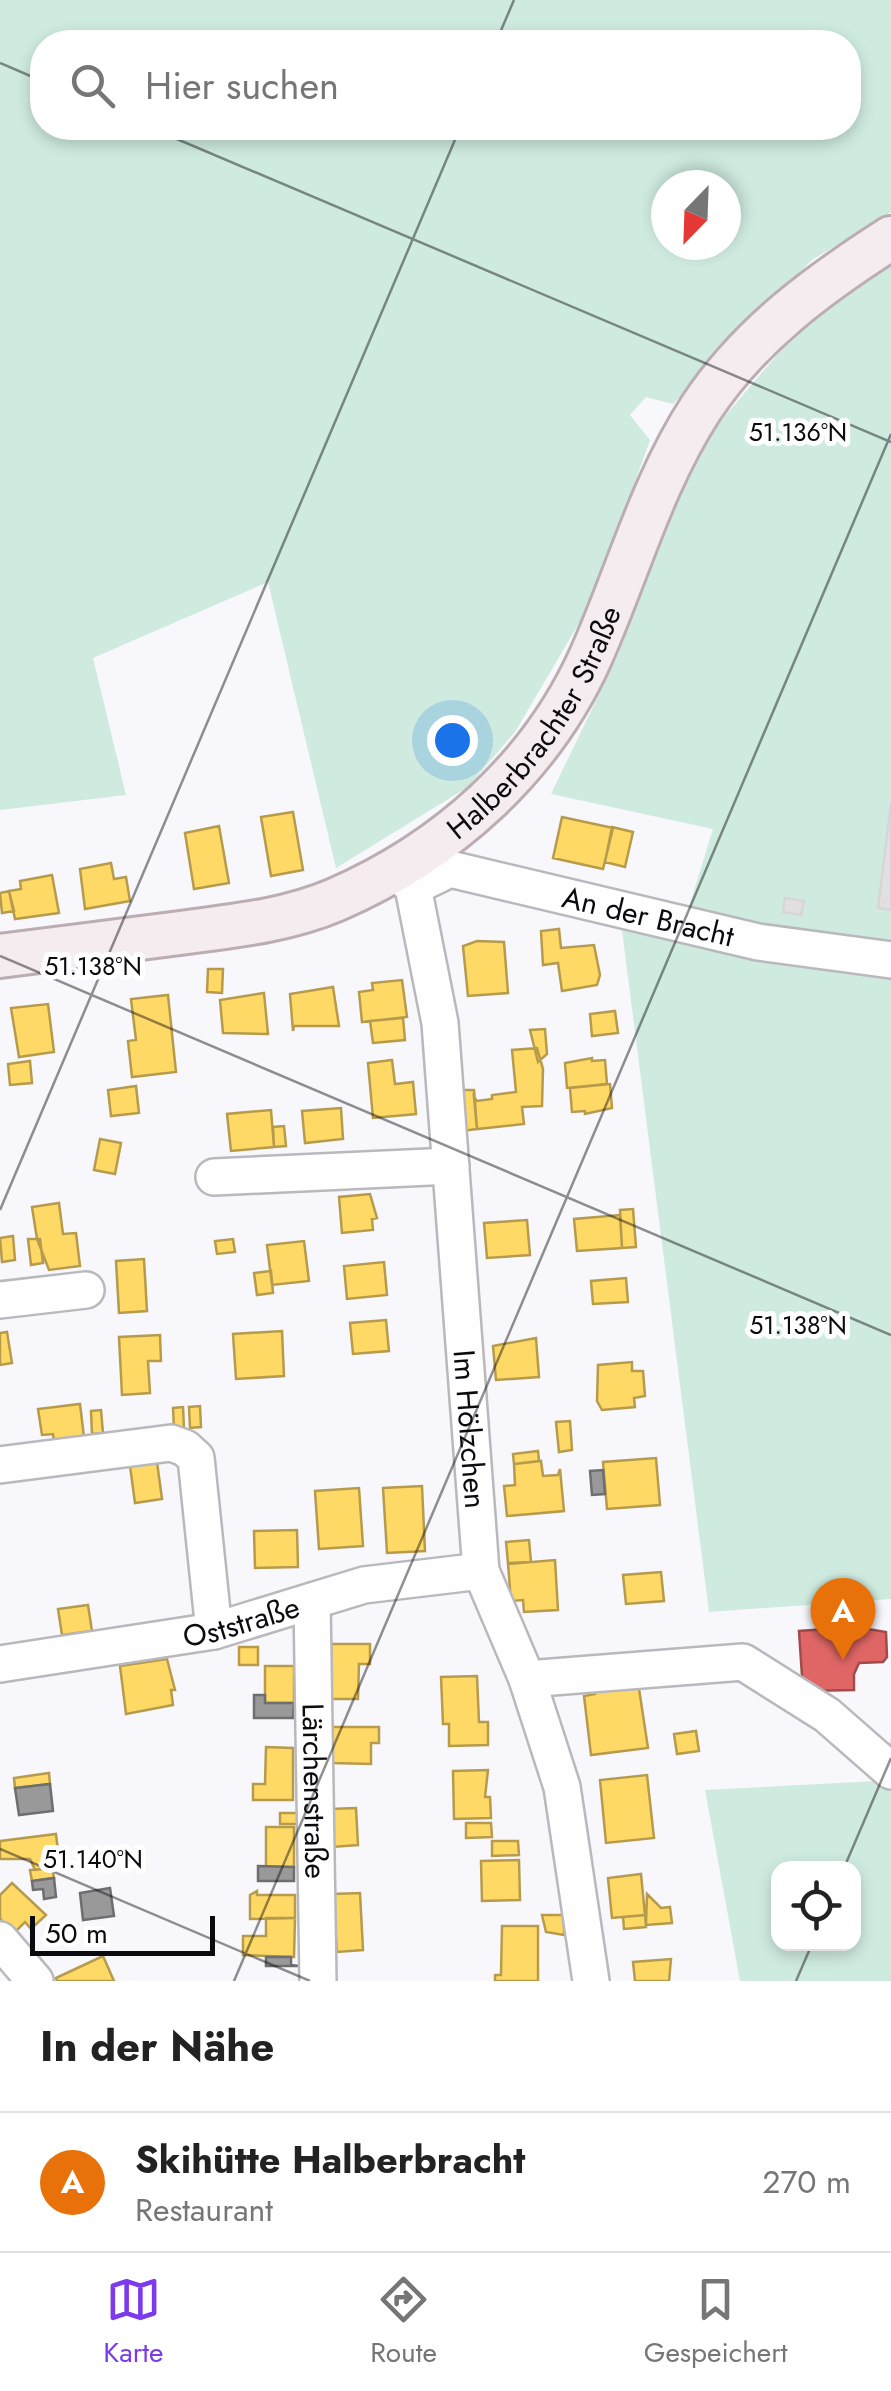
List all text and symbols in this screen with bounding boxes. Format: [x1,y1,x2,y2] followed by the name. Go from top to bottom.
[30,30,861,140] search box
[65,58,120,113] icon: search
[145,58,339,113] text: Hier suchen
[651,170,741,260] north arrow
[749,414,847,450] text: 51.136°N
[437,599,631,849] street label: Halberbrachter Straße
[427,715,478,766] your location
[558,875,739,957] street label: An der Bracht
[44,948,142,984] text: 51.138°N
[749,1307,847,1343] text: 51.138°N
[443,1348,498,1510] street label: Im Hölzchen
[810,1578,876,1660] pin: A
[180,1585,305,1657] street label: Oststraße
[292,1703,338,1879] street label: Lärchenstraße
[43,1841,143,1877] text: 51.140°N
[771,1861,861,1951] map controls
[771,1861,861,1951] button: locate
[30,1911,215,1956] scale bar
[45,1913,108,1954] text: 50 m
[40,2016,274,2077] text: In der Nähe
[135,2132,525,2187] text: Skihütte Halberbracht
[61,2159,84,2205] text: A
[762,2159,851,2205] text: 270 m
[135,2187,273,2233] text: Restaurant
[103,2272,163,2373] tab: Karte
[370,2272,437,2373] tab: Route
[644,2272,788,2373] tab: Gespeichert

